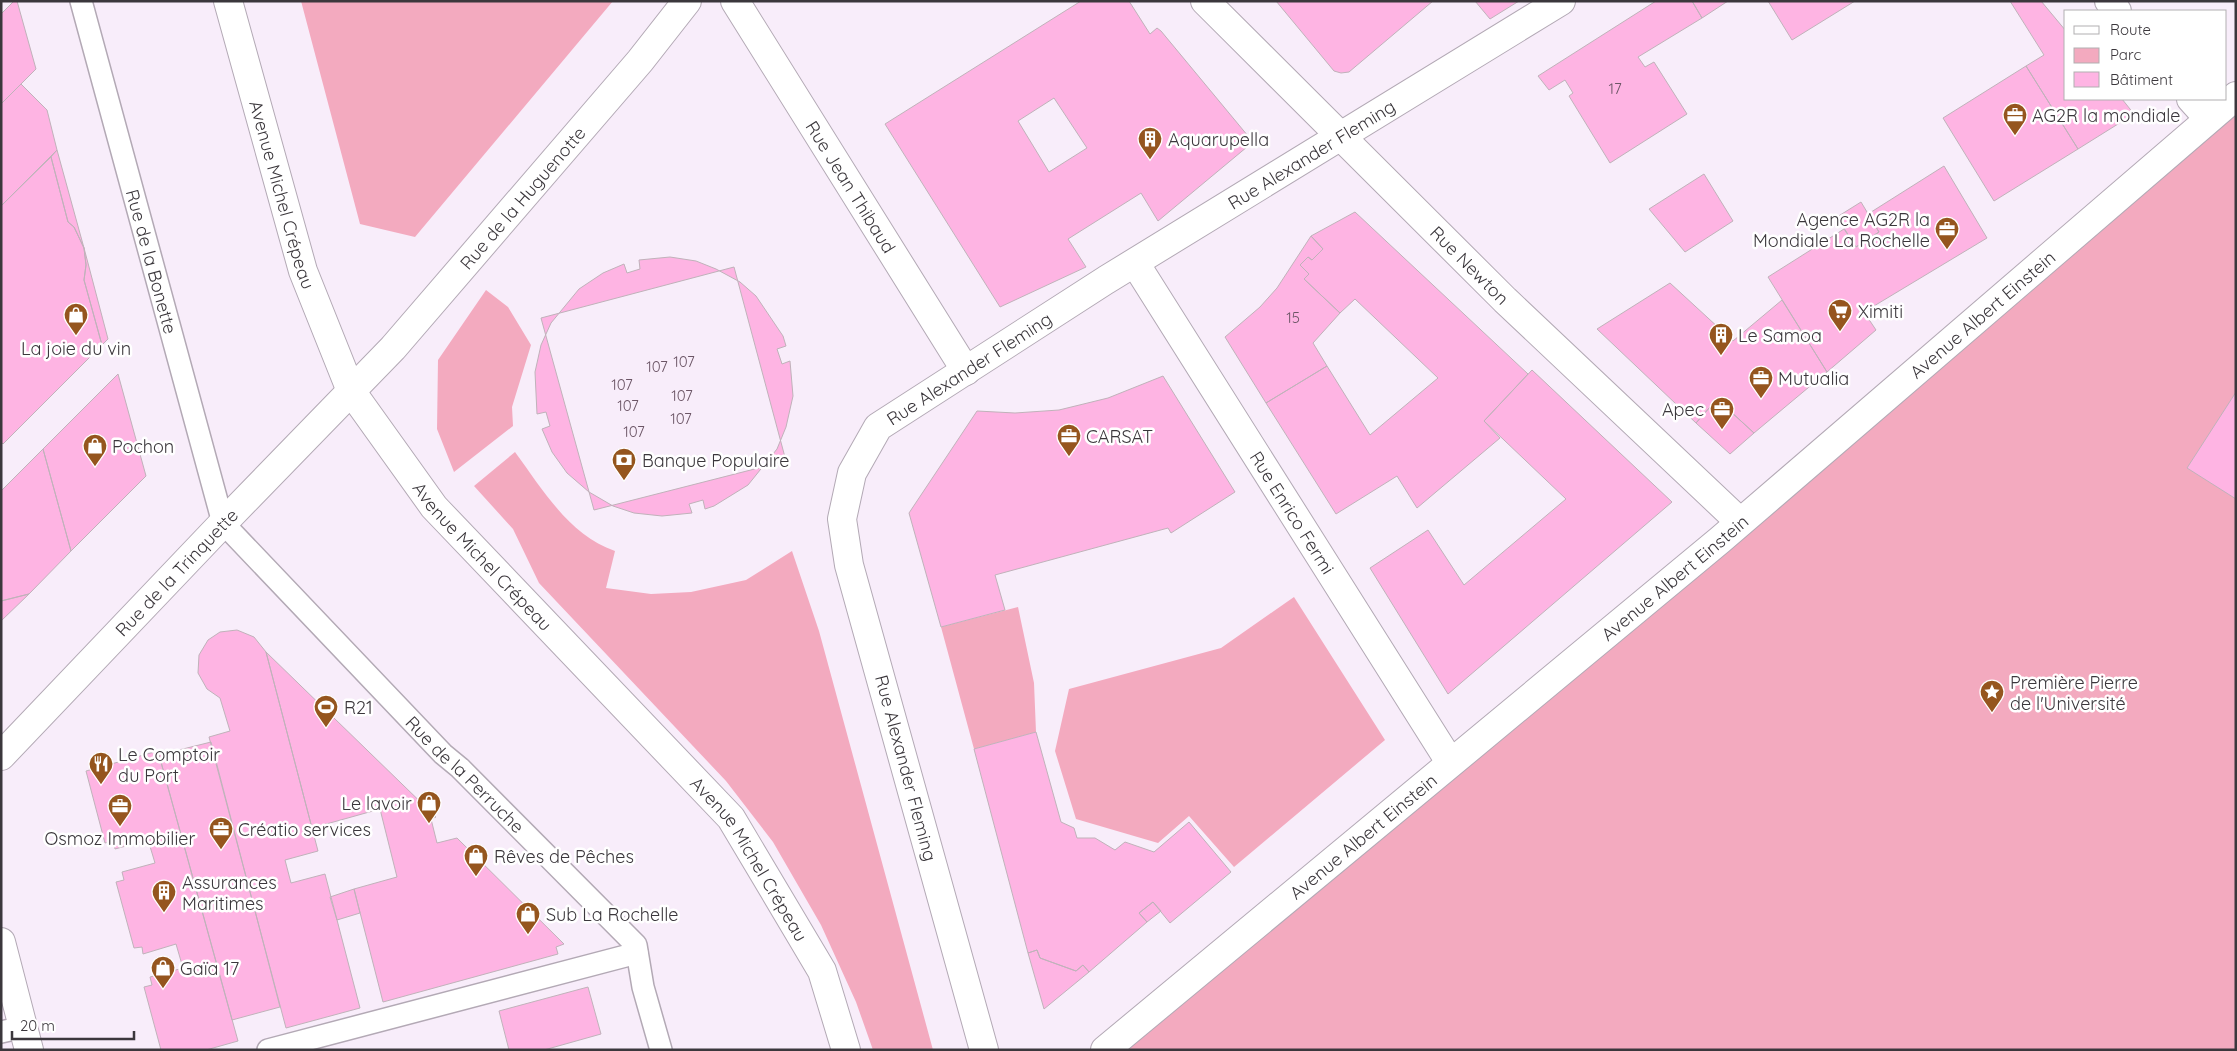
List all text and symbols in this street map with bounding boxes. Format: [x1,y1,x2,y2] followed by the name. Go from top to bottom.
[2064,10,2227,100] legend
[2110,20,2151,39] text: Route
[2110,45,2141,64] text: Parc
[2110,70,2173,89] text: Bâtiment
[1608,79,1622,98] house number: 17
[1223,94,1399,214] street label: Rue Alexander Fleming
[245,98,320,292] street label: Avenue Michel Crépeau
[2002,102,2028,136] office icon: AG2R la mondiale
[2032,104,2180,127] place label: AG2R la mondiale
[801,116,901,257] street label: Rue Jean Thibaud
[454,122,590,274] street label: Rue de la Huguenotte
[1137,126,1163,160] building icon: Aquarupella
[1168,128,1269,151] place label: Aquarupella
[121,187,182,336] street label: Rue de la Bonette
[1753,208,1930,252] place label: Agence AG2R la Mondiale La Rochelle
[1934,216,1960,250] office icon: Agence AG2R la Mondiale La Rochelle
[1426,221,1514,309] street label: Rue Newton
[1905,245,2060,383] street label: Avenue Albert Einstein
[1827,298,1853,332] supermarket icon: Ximiti
[1858,300,1903,323] place label: Ximiti
[63,302,89,336] shop icon: La joie du vin
[882,307,1056,430] street label: Rue Alexander Fleming
[1286,308,1300,327] house number: 15
[1708,322,1734,356] building icon: Le Samoa
[1738,324,1822,347] place label: Le Samoa
[21,337,131,360] place label: La joie du vin
[673,352,695,371] house number: 107
[646,357,668,376] house number: 107
[1748,365,1774,399] office icon: Mutualia
[1778,367,1849,390] place label: Mutualia
[611,375,633,394] house number: 107
[671,386,693,405] house number: 107
[617,396,639,415] house number: 107
[1709,396,1735,430] office icon: Apec
[1662,398,1704,421] place label: Apec
[670,409,692,428] house number: 107
[623,422,645,441] house number: 107
[1056,423,1082,457] office icon: CARSAT
[1086,425,1153,448] place label: CARSAT
[82,433,108,467] shop icon: Pochon
[112,435,174,458] place label: Pochon
[611,447,637,481] bank icon: Banque Populaire
[1245,447,1340,578] street label: Rue Enrico Fermi
[642,449,789,472] place label: Banque Populaire
[408,477,557,635] street label: Avenue Michel Crépeau
[110,503,242,641] street label: Rue de la Trinquette
[1596,509,1753,645] street label: Avenue Albert Einstein
[2010,671,2138,715] place label: Première Pierre de l'Université
[870,672,942,864] street label: Rue Alexander Fleming
[1979,679,2005,713] place icon: Première Pierre de l'Université
[313,694,339,728] sports icon: R21
[344,696,373,719] place label: R21
[401,711,529,838] street label: Rue de la Perruche
[118,743,220,787] place label: Le Comptoir du Port
[88,751,114,785] restaurant icon: Le Comptoir du Port
[1284,768,1441,904] street label: Avenue Albert Einstein
[686,771,813,945] street label: Avenue Michel Crépeau
[416,790,442,824] shop icon: Le lavoir
[341,792,412,815] place label: Le lavoir
[107,793,133,827] office icon: Osmoz Immobilier
[208,816,234,850] office icon: Créatio services
[238,818,371,841] place label: Créatio services
[45,827,196,850] place label: Osmoz Immobilier
[463,843,489,877] shop icon: Rêves de Pêches
[494,845,634,868] place label: Rêves de Pêches
[182,871,277,915] place label: Assurances Maritimes
[151,879,177,913] building icon: Assurances Maritimes
[515,901,541,935] shop icon: Sub La Rochelle
[546,903,678,926] place label: Sub La Rochelle
[150,955,176,989] shop icon: Gaïa 17
[180,957,239,980] place label: Gaïa 17
[12,1008,135,1040] scale bar
[20,1016,55,1035] text: 20 m

